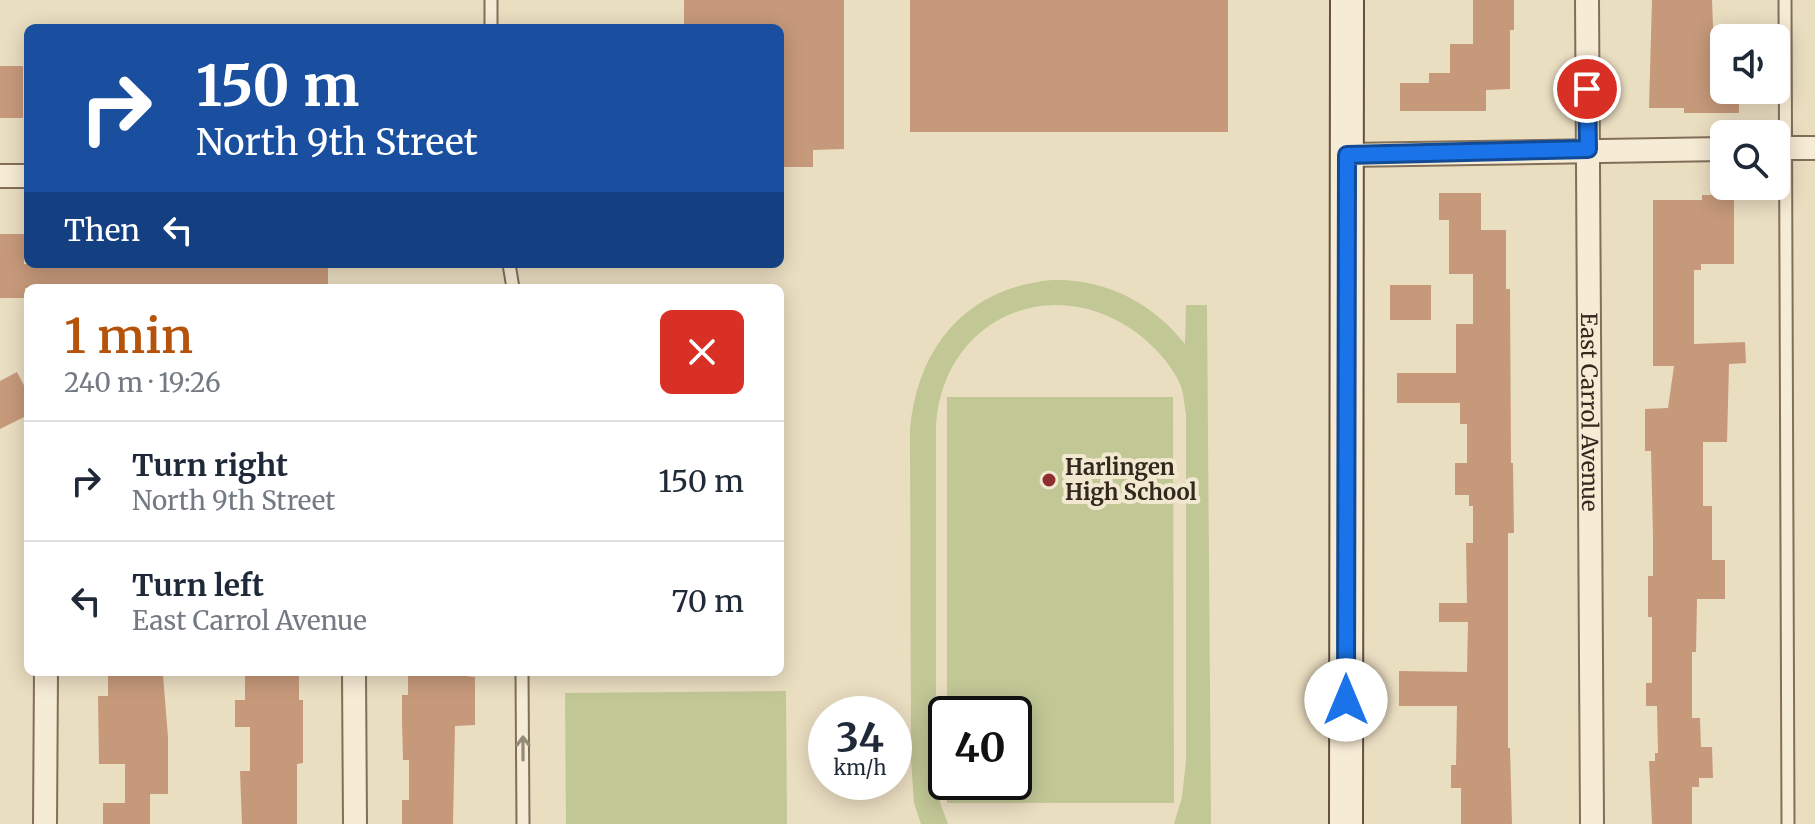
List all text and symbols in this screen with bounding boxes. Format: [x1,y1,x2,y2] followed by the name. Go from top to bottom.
[1710,24,1790,200] map controls
[1710,24,1790,104] button: sound
[196,51,359,121] text: 150 m
[1553,55,1621,123] pin
[64,56,168,160] icon: right
[1565,67,1609,111] icon: arrive
[196,120,478,165] text: North 9th Street
[1710,120,1790,200] button: search
[156,208,200,252] icon: left
[64,211,140,249] text: Then
[64,306,193,366] text: 1 min
[660,310,744,394] button: close
[1575,312,1604,511] street label: East Carrol Avenue
[64,366,221,399] text: 240 m · 19:26
[132,446,288,484] text: Turn right
[1065,453,1197,506] place label: Harlingen High School
[64,459,108,503] icon: right
[658,462,744,500] text: 150 m
[1040,471,1058,489] marker: Harlingen High School
[132,484,336,517] text: North 9th Street
[132,566,264,604] text: Turn left
[64,579,108,623] icon: left
[671,582,744,620] text: 70 m
[132,604,367,637] text: East Carrol Avenue
[1304,658,1388,742] position arrow
[928,696,1032,800] speed limit sign: 40
[836,713,884,763] text: 34
[515,735,531,762] one-way arrow
[834,755,886,780] text: km/h

